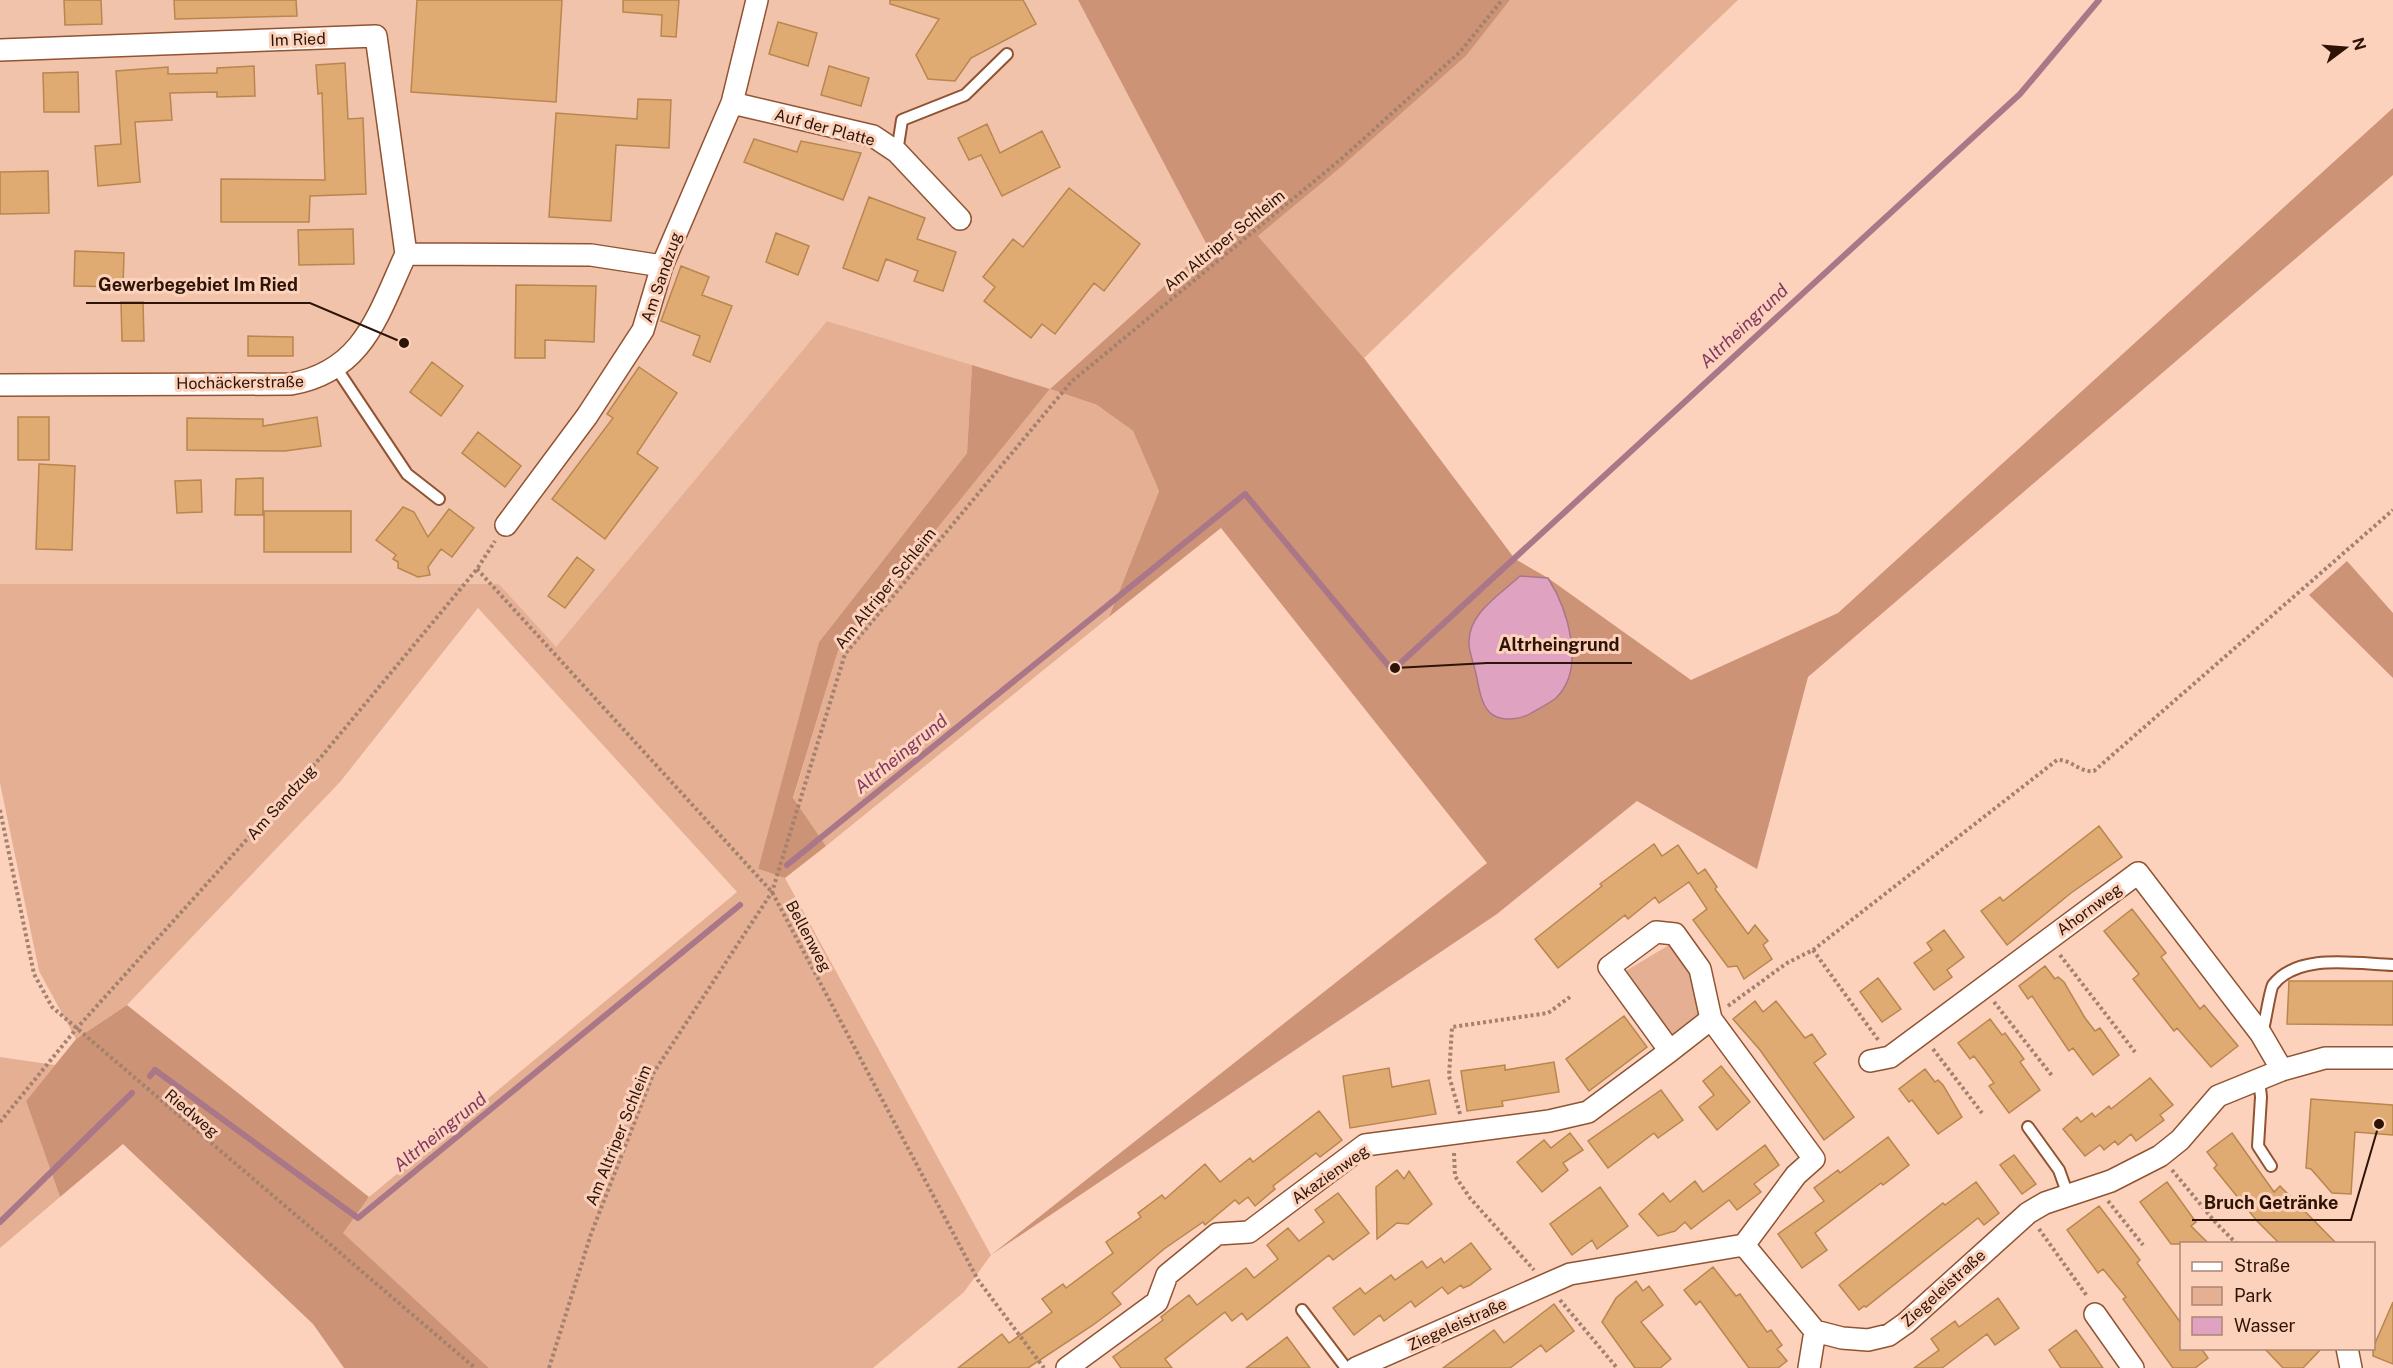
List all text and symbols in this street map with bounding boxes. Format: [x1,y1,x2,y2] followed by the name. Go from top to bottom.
[2315,18,2375,78] north arrow
[270,29,326,50] street label: Im Ried
[2348,35,2370,53] text: N
[773,105,877,150] street label: Auf der Platte
[1160,186,1289,295] street label: Am Altriper Schleim
[637,229,686,325] street label: Am Sandzug
[86,267,310,303] callout: Gewerbegebiet Im Ried
[98,274,298,295] text: Gewerbegebiet Im Ried
[1695,279,1793,372] water label: Altrheingrund
[176,372,304,393] street label: Hochäckerstraße
[831,524,940,653] street label: Am Altriper Schleim
[1487,627,1632,663] callout: Altrheingrund
[1499,634,1619,655] text: Altrheingrund
[850,709,952,797] water label: Altrheingrund
[243,761,320,844] street label: Am Sandzug
[2053,879,2126,939] street label: Ahornweg
[782,897,835,975] street label: Bellenweg
[582,1062,655,1208] street label: Am Altriper Schleim
[161,1085,223,1141] street label: Riedweg
[389,1087,491,1175] water label: Altrheingrund
[1288,1141,1373,1208] street label: Akazienweg
[2192,1184,2351,1220] callout: Bruch Getränke
[2204,1192,2338,1213] text: Bruch Getränke
[2180,1242,2375,1350] legend
[1897,1246,1989,1331] street label: Ziegeleistraße
[2234,1255,2290,1276] text: Straße
[2234,1285,2272,1306] text: Park
[1405,1294,1510,1355] street label: Ziegeleistraße
[2234,1315,2296,1336] text: Wasser

